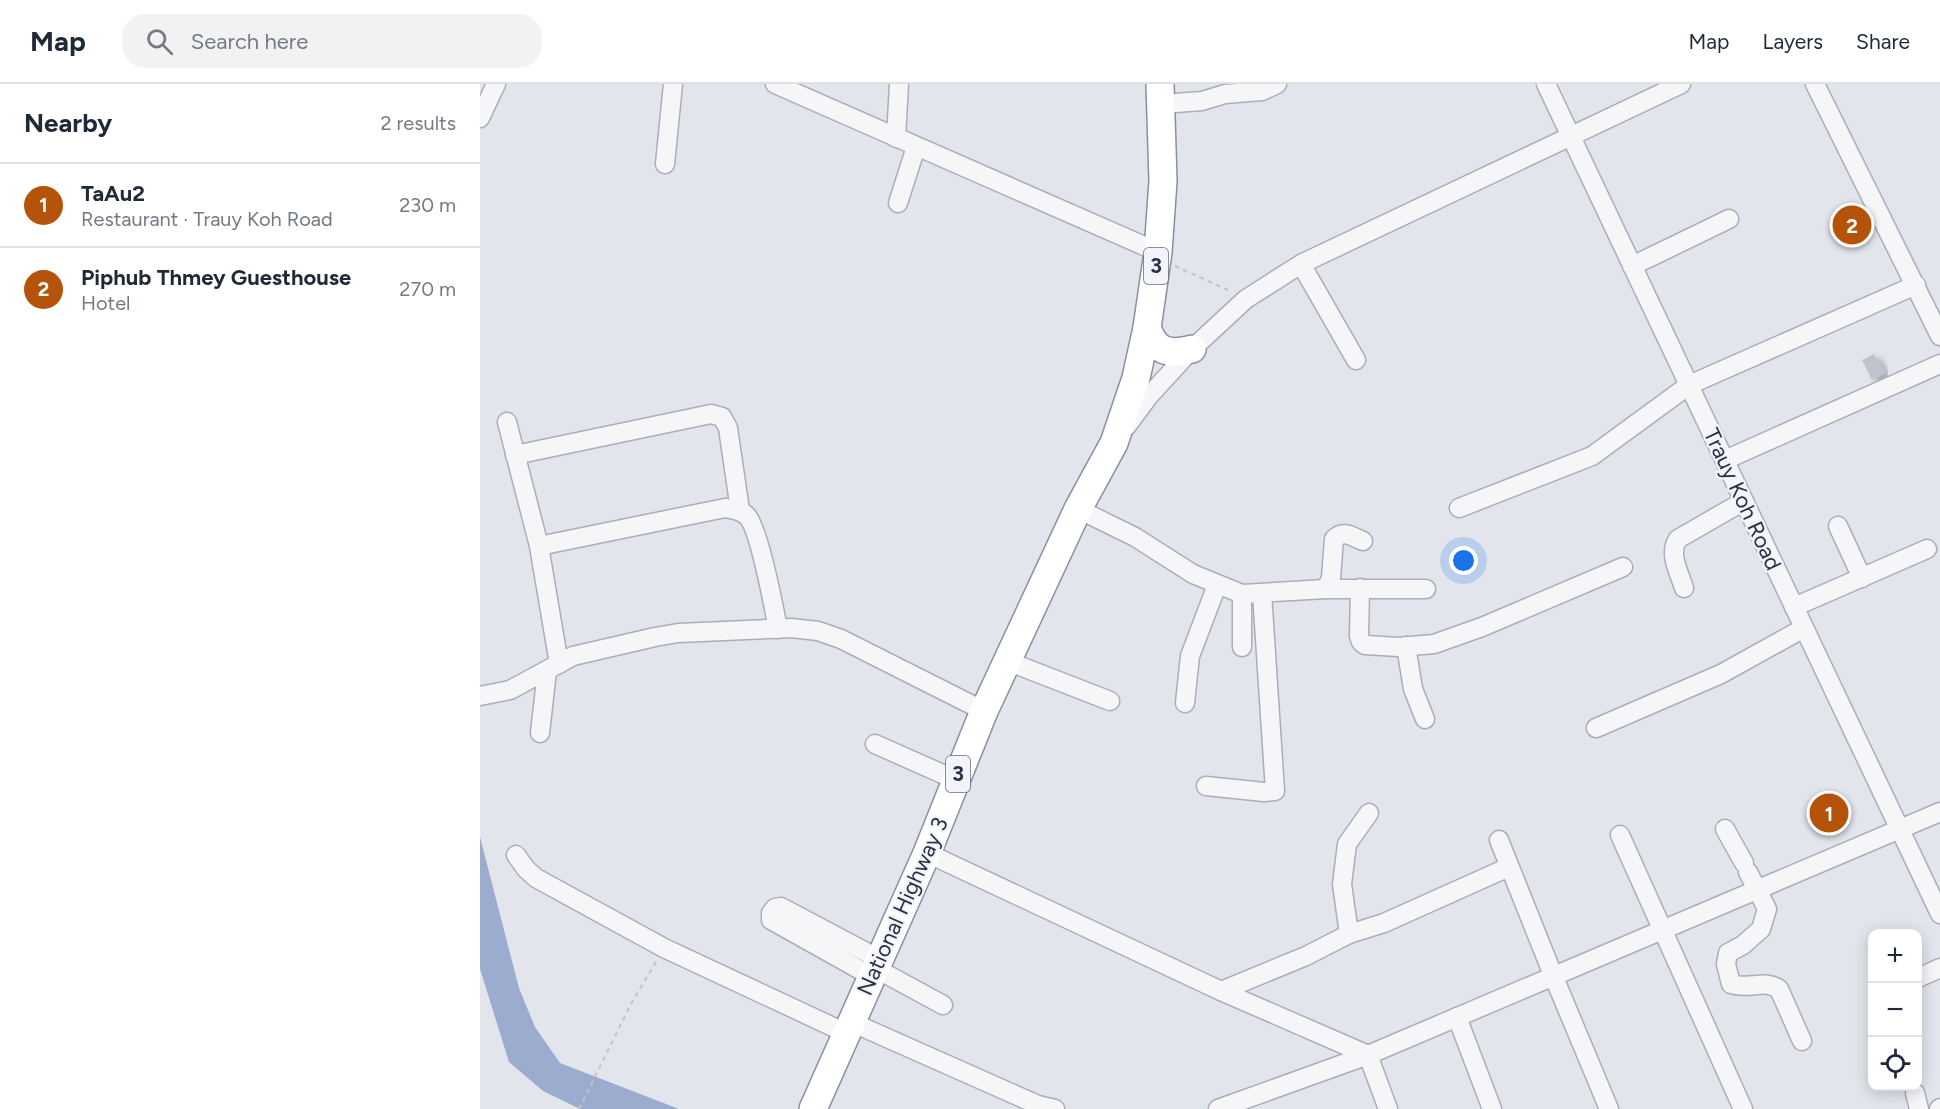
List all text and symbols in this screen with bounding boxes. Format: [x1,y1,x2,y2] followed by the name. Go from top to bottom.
[122,14,542,68] search box
[30,24,86,58] text: Map
[143,25,176,58] icon: search
[191,28,308,55] text: Search here
[1689,29,1729,54] text: Map
[1762,29,1823,54] text: Layers
[1856,29,1910,54] text: Share
[24,107,112,139] text: Nearby
[380,111,456,135] text: 2 results
[81,180,145,207] text: TaAu2
[39,193,48,217] text: 1
[399,193,456,217] text: 230 m
[1832,202,1872,248] pin: 2
[81,207,333,231] text: Restaurant · Trauy Koh Road
[1144,248,1168,284] road number: 3
[81,264,351,291] text: Piphub Thmey Guesthouse
[38,277,49,301] text: 2
[399,277,456,301] text: 270 m
[81,291,130,315] text: Hotel
[1698,424,1787,574] street label: Trauy Koh Road
[1449,546,1478,575] your location
[946,756,970,792] road number: 3
[1810,790,1848,836] pin: 1
[851,813,954,999] street label: National Highway 3
[1868,929,1922,1091] map controls
[1868,929,1922,983] button: +
[1868,983,1922,1037] button: −
[1868,1037,1922,1091] button: locate

